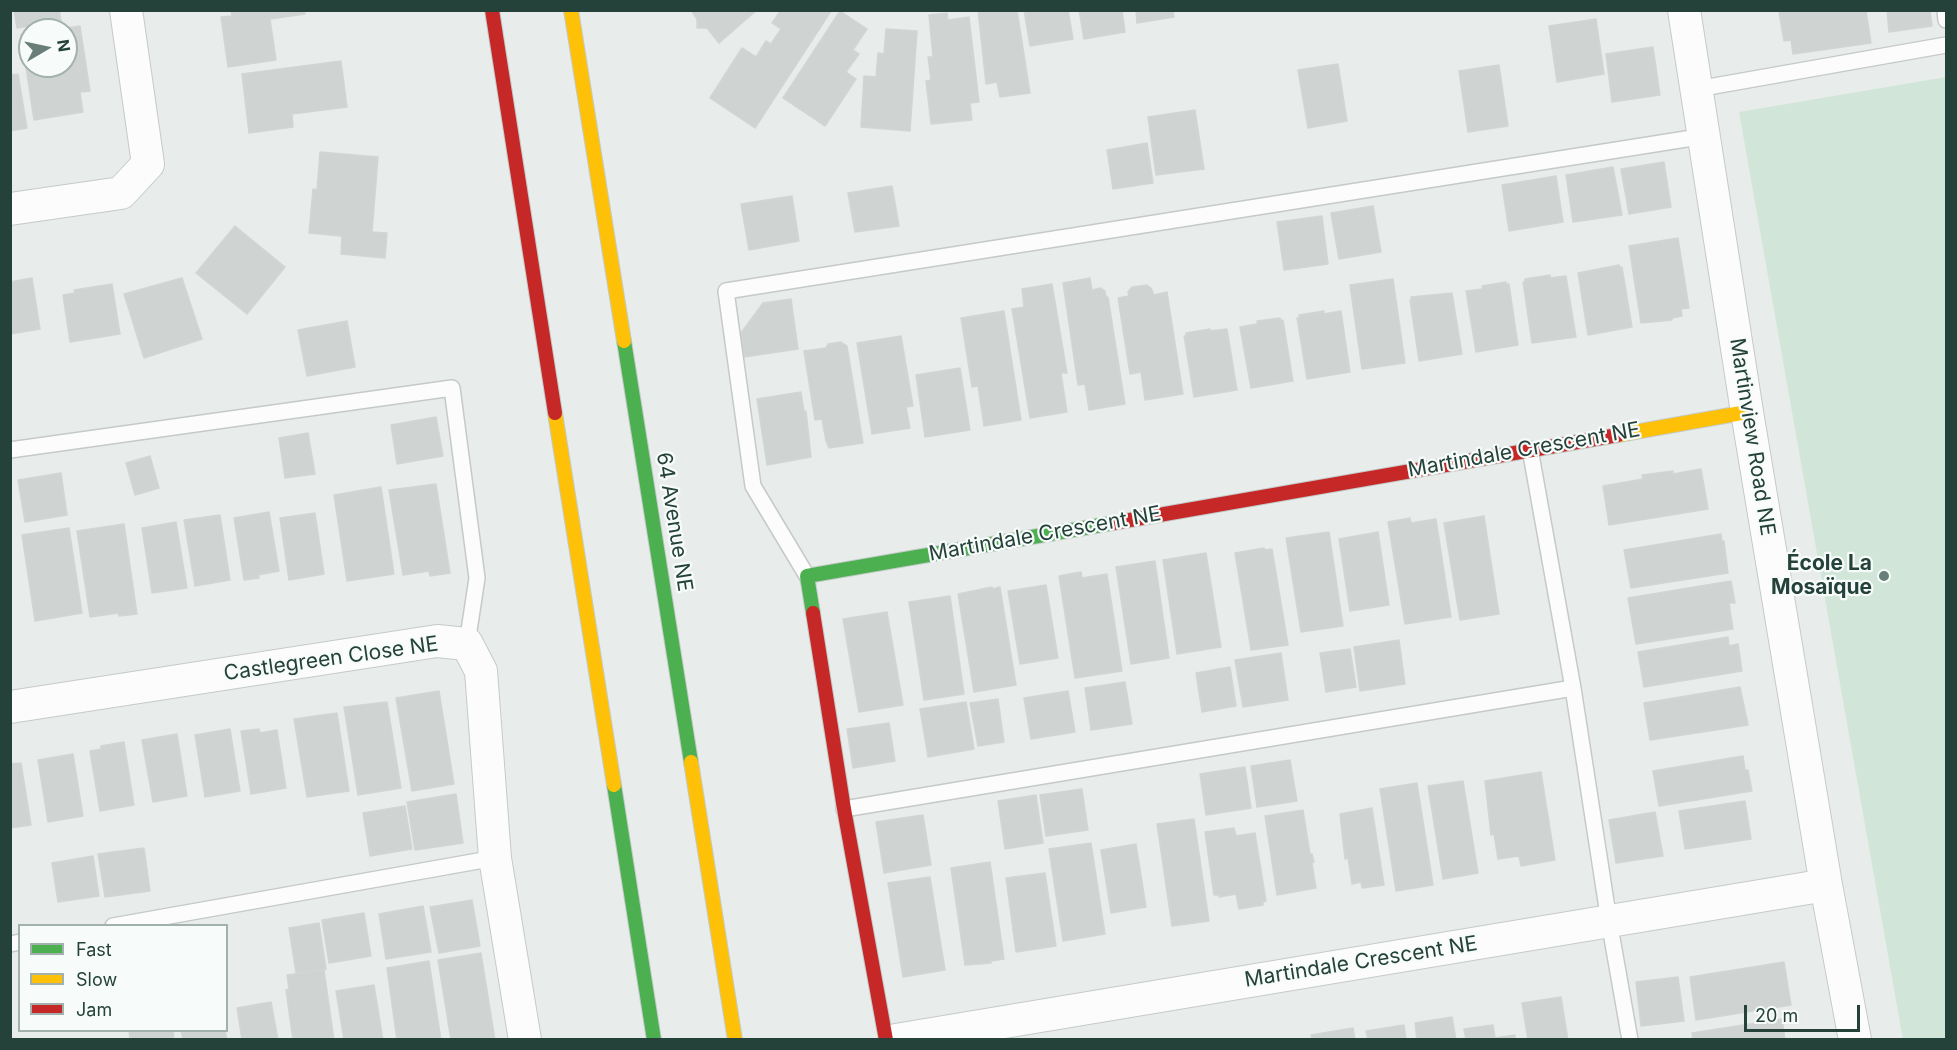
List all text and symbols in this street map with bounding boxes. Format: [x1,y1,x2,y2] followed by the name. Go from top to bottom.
[18,18,78,78] north arrow
[53,38,75,53] text: N
[1724,336,1780,538] street label: Martinview Road NE
[1406,417,1642,483] street label: Martindale Crescent NE
[651,451,697,593] street label: 64 Avenue NE
[927,501,1163,567] street label: Martindale Crescent NE
[1771,551,1872,601] place label: École La Mosaïque
[1877,569,1891,583] marker: École La Mosaïque
[222,631,440,687] street label: Castlegreen Close NE
[18,924,228,1032] legend
[1243,931,1479,993] street label: Martindale Crescent NE
[76,939,112,960] text: Fast
[76,969,117,990] text: Slow
[1747,993,1862,1031] scale bar
[76,999,112,1020] text: Jam
[1755,1005,1798,1026] text: 20 m

